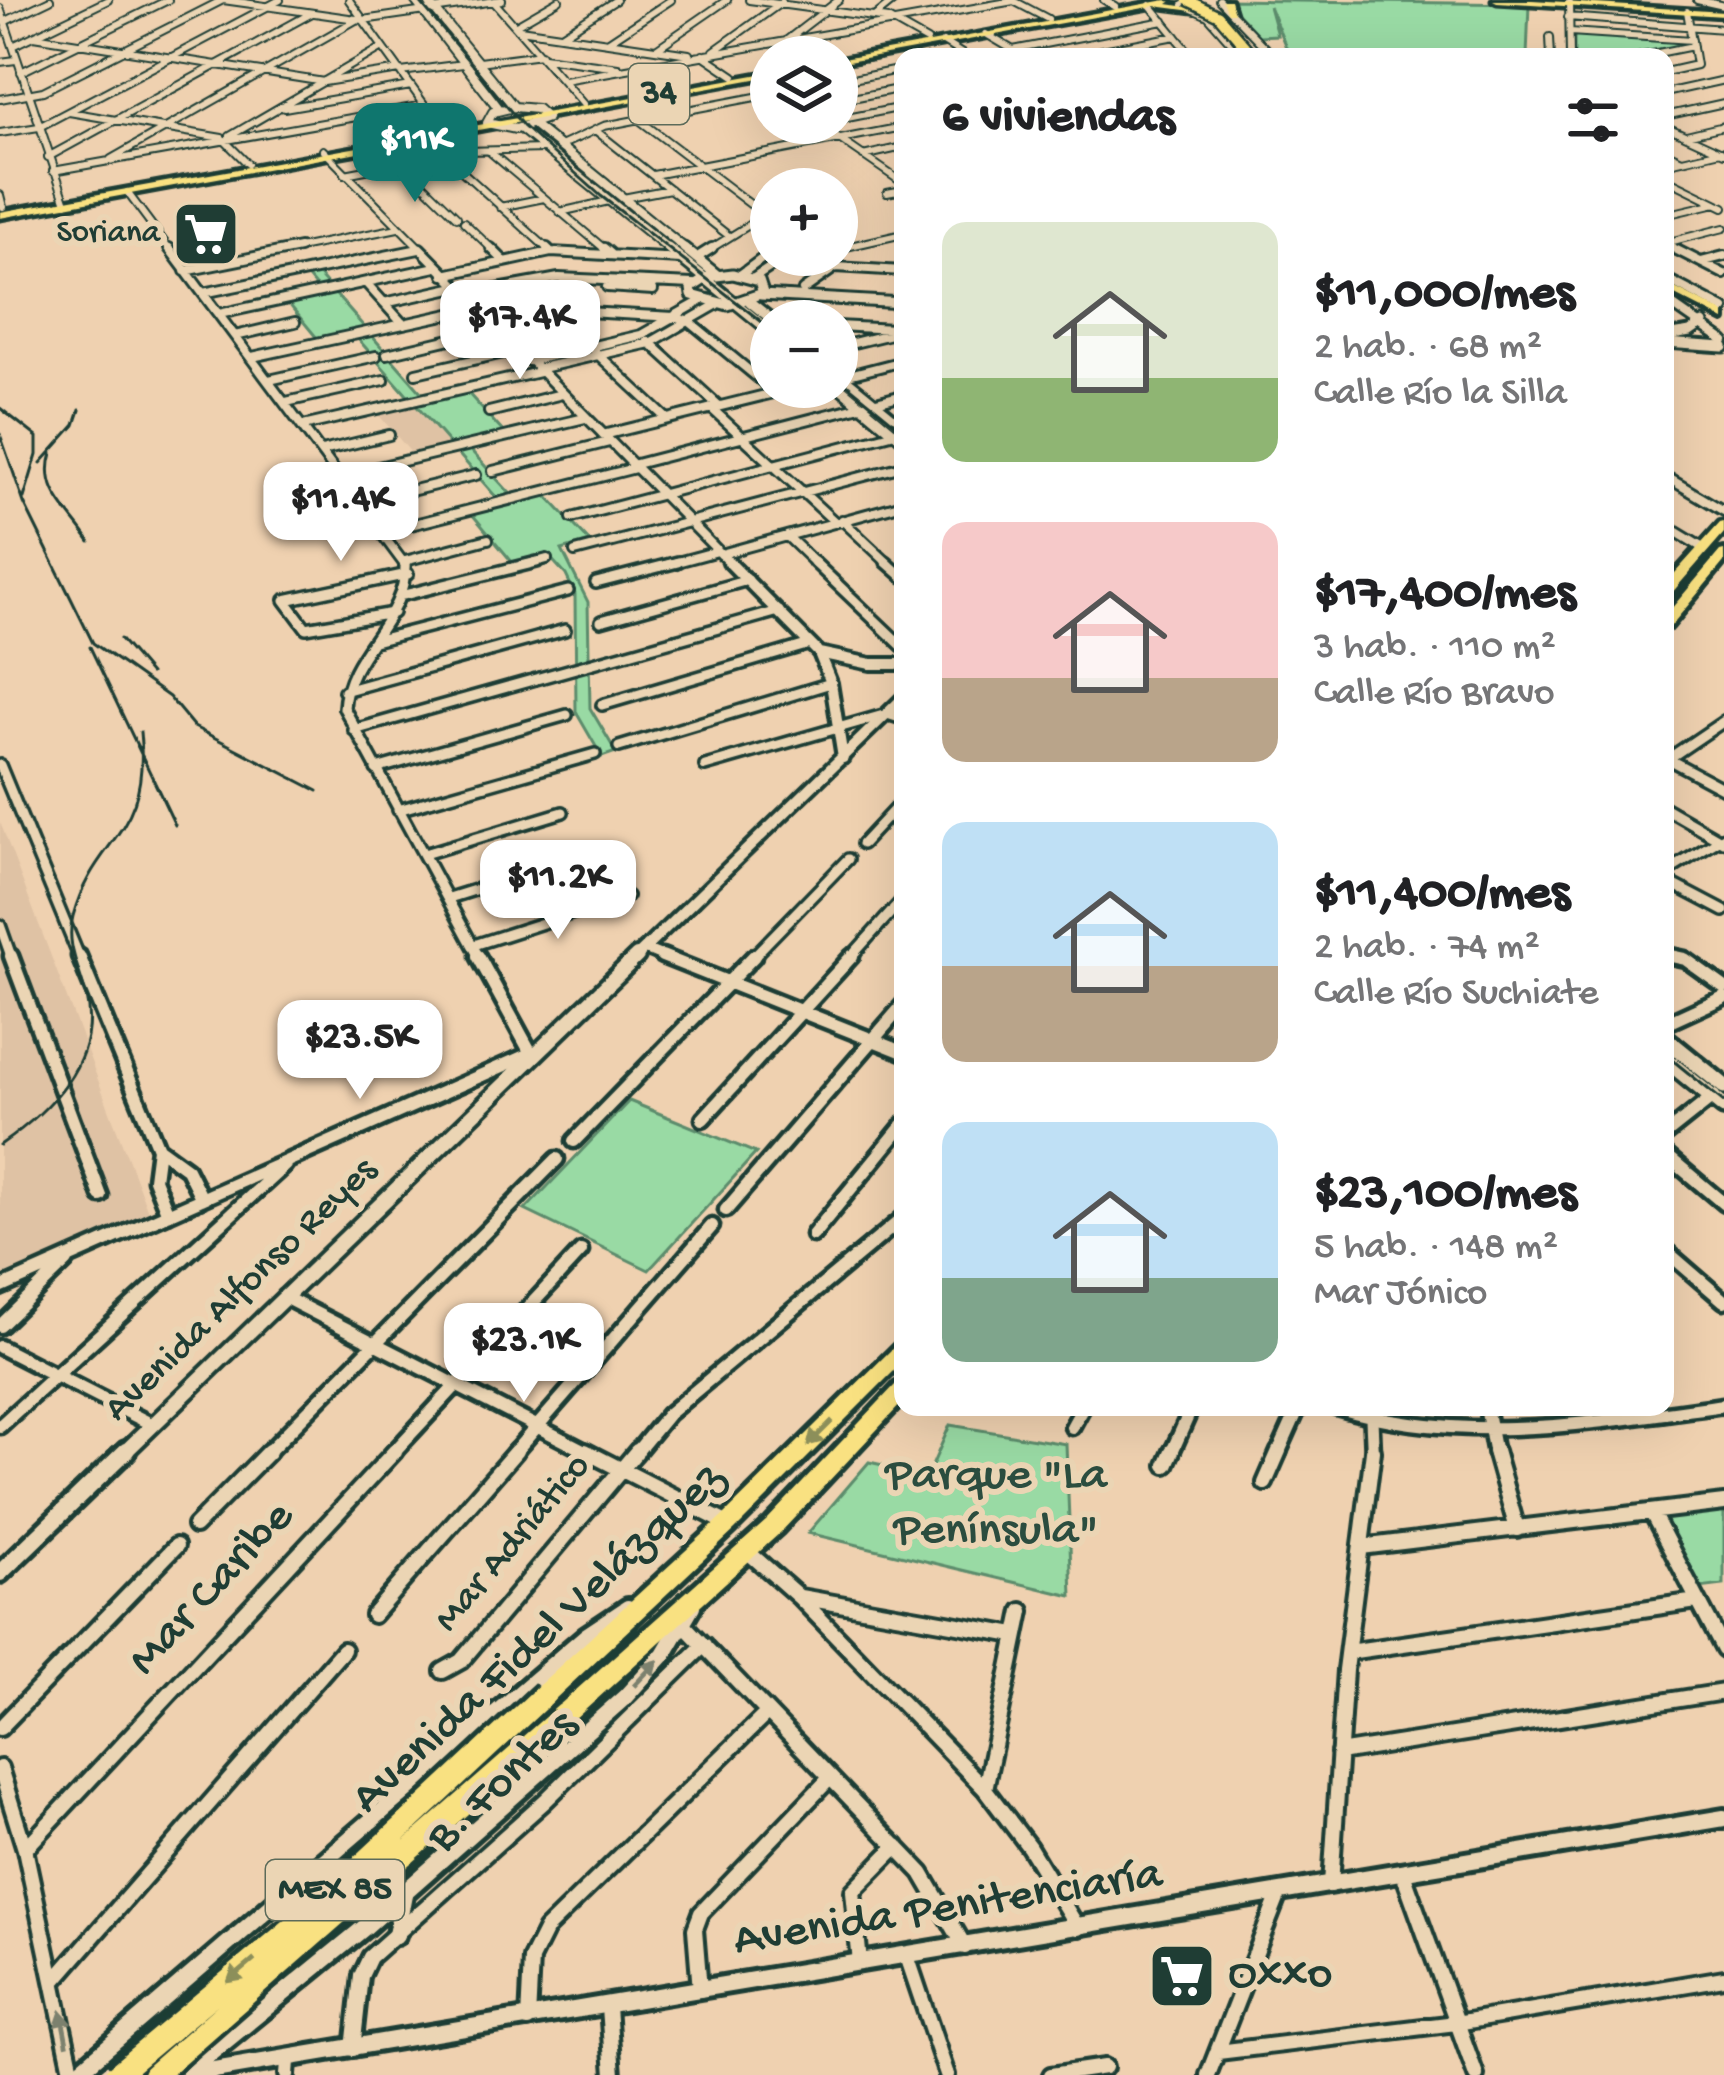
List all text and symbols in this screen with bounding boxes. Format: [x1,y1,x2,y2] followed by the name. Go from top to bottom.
[750,36,858,408] map controls
[750,36,858,144] button: layers
[629,64,689,124] road number: 34
[1560,87,1626,153] icon: filters
[942,90,1175,150] text: 6 viviendas
[344,103,486,205] pin: $11K
[380,119,450,165] text: $11K
[750,168,858,276] button: +
[171,199,241,269] supermarket icon: Soriana
[56,215,162,253] place label: Soriana
[1314,266,1575,326] text: $11,000/mes
[1038,270,1182,414] icon: home
[422,280,618,382] pin: $17.4K
[467,296,573,342] text: $17.4K
[750,300,858,408] button: −
[1314,326,1542,372] text: 2 hab. · 68 m²
[1314,372,1567,418] text: Calle Río la Silla
[243,462,439,564] pin: $11.4K
[290,478,392,524] text: $11.4K
[1314,566,1576,626] text: $17,400/mes
[1038,570,1182,714] icon: home
[1314,626,1556,672] text: 3 hab. · 110 m²
[1314,672,1555,718] text: Calle Río Bravo
[460,840,656,942] pin: $11.2K
[507,856,609,902] text: $11.2K
[1314,866,1570,926] text: $11,400/mes
[1038,870,1182,1014] icon: home
[1314,926,1540,972] text: 2 hab. · 74 m²
[1314,972,1598,1018] text: Calle Río Suchiate
[262,1000,458,1102] pin: $23.5K
[304,1016,416,1062] text: $23.5K
[96,1148,389,1433] street label: Avenida Alfonso Reyes
[1314,1166,1576,1226] text: $23,100/mes
[1038,1170,1182,1314] icon: home
[1314,1226,1558,1272] text: 5 hab. · 148 m²
[1314,1272,1487,1318] text: Mar Jónico
[426,1303,622,1405] pin: $23.1K
[471,1319,577,1365] text: $23.1K
[806,1419,834,1447] one-way arrow
[426,1445,602,1643] street label: Mar Adriático
[883,1449,1108,1561] park label: Parque "La Península"
[341,1451,740,1828] street label: Avenida Fidel Velázquez
[118,1490,309,1689] street label: Mar Caribe
[632,1658,659,1687] one-way arrow
[416,1698,592,1868] street label: B. Fontes
[730,1848,1167,1972] street label: Avenida Penitenciaría
[266,1860,404,1920] road number: MEX 85
[1147,1941,1217,2011] supermarket icon: Oxxo
[1228,1948,1332,2005] place label: Oxxo
[226,1958,256,1984] one-way arrow
[54,2008,73,2046] one-way arrow

